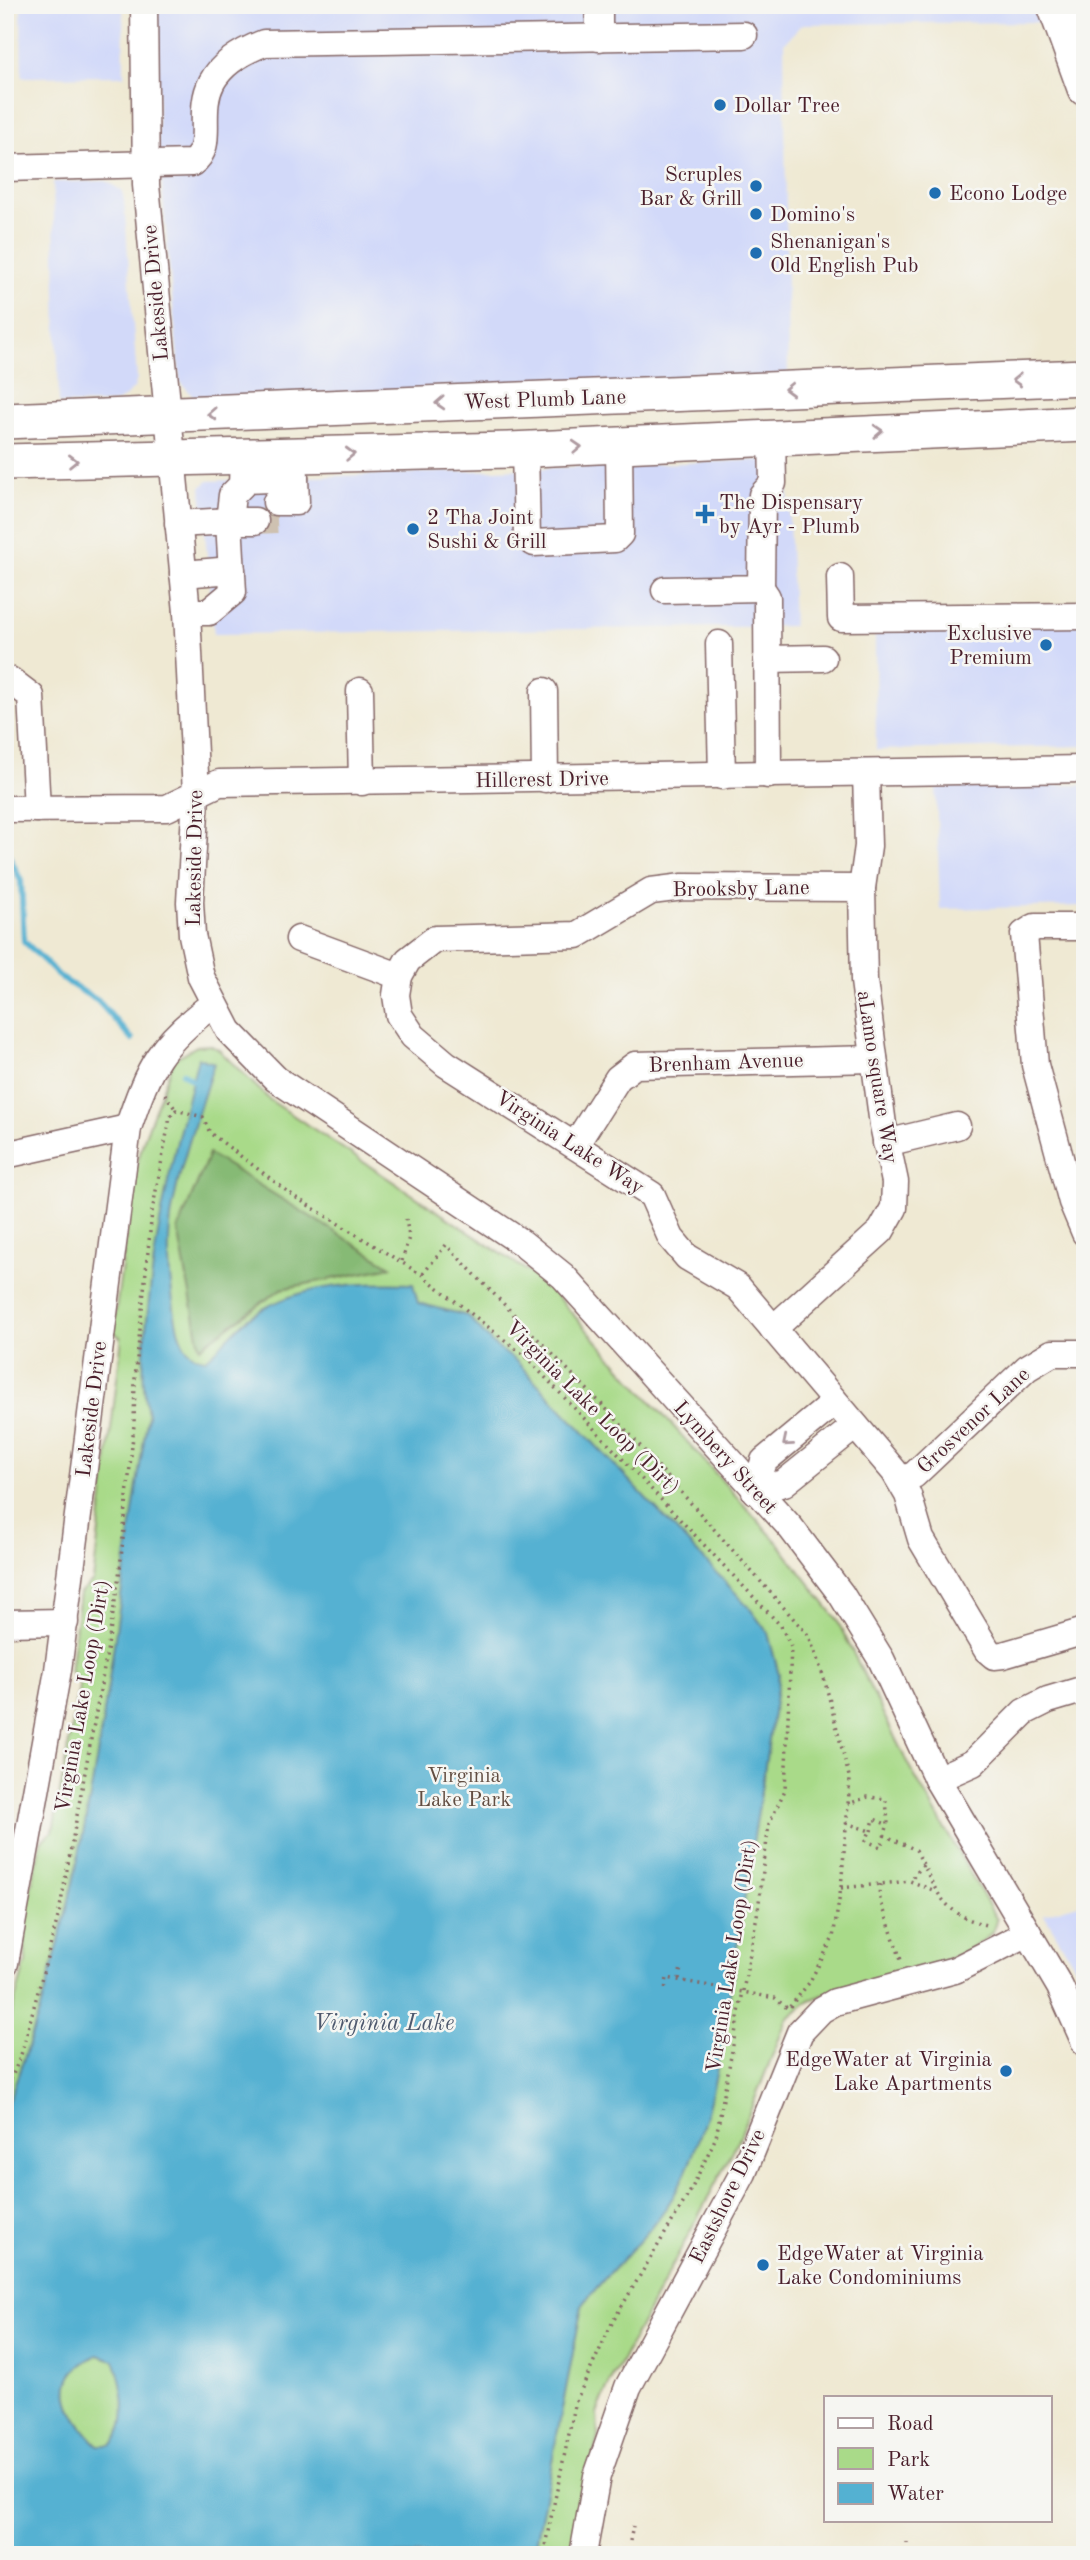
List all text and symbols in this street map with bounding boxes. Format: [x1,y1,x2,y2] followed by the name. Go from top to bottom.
[734,96,840,117] place label: Dollar Tree
[712,97,728,113] marker: Dollar Tree
[640,165,742,210] place label: Scruples Bar & Grill
[748,178,764,194] marker: Scruples Bar & Grill
[949,184,1067,205] place label: Econo Lodge
[927,185,943,201] marker: Econo Lodge
[770,205,855,226] place label: Domino's
[748,206,764,222] marker: Domino's
[140,224,173,362] street label: Lakeside Drive
[770,232,918,277] place label: Shenanigan's Old English Pub
[748,245,764,261] marker: Shenanigan's Old English Pub
[1011,372,1022,387] one-way arrow
[783,381,794,396] one-way arrow
[464,387,627,414] street label: West Plumb Lane
[434,396,445,411] one-way arrow
[207,406,218,421] one-way arrow
[873,424,884,439] one-way arrow
[572,439,583,454] one-way arrow
[345,447,356,462] one-way arrow
[69,453,79,469] one-way arrow
[719,493,863,538] place label: The Dispensary by Ayr - Plumb
[697,506,713,522] marker: The Dispensary by Ayr - Plumb
[427,508,547,553] place label: 2 Tha Joint Sushi & Grill
[405,521,421,537] marker: 2 Tha Joint Sushi & Grill
[946,624,1032,669] place label: Exclusive Premium
[1038,637,1054,653] marker: Exclusive Premium
[475,769,609,792] street label: Hillcrest Drive
[184,789,207,927] street label: Lakeside Drive
[672,878,810,901] street label: Brooksby Lane
[852,989,901,1165] street label: aLamo square Way
[648,1050,804,1077] street label: Brenham Avenue
[491,1087,647,1199] street label: Virginia Lake Way
[501,1317,683,1499] street label: Virginia Lake Loop (Dirt)
[74,1340,111,1478] street label: Lakeside Drive
[914,1364,1034,1478] street label: Grosvenor Lane
[669,1398,781,1518] street label: Lymbery Street
[783,1433,795,1446] one-way arrow
[53,1578,114,1814] street label: Virginia Lake Loop (Dirt)
[417,1766,511,1811] park label: Virginia Lake Park
[704,1838,761,2074] street label: Virginia Lake Loop (Dirt)
[313,2012,455,2036] water label: Virginia Lake
[785,2050,992,2095] place label: EdgeWater at Virginia Lake Apartments
[998,2063,1014,2079] marker: EdgeWater at Virginia Lake Apartments
[687,2126,770,2267] street label: Eastshore Drive
[777,2244,984,2289] place label: EdgeWater at Virginia Lake Condominiums
[755,2257,771,2273] marker: EdgeWater at Virginia Lake Condominiums
[824,2396,1052,2522] legend
[887,2414,934,2435] text: Road
[887,2450,930,2471] text: Park
[887,2484,944,2505] text: Water

